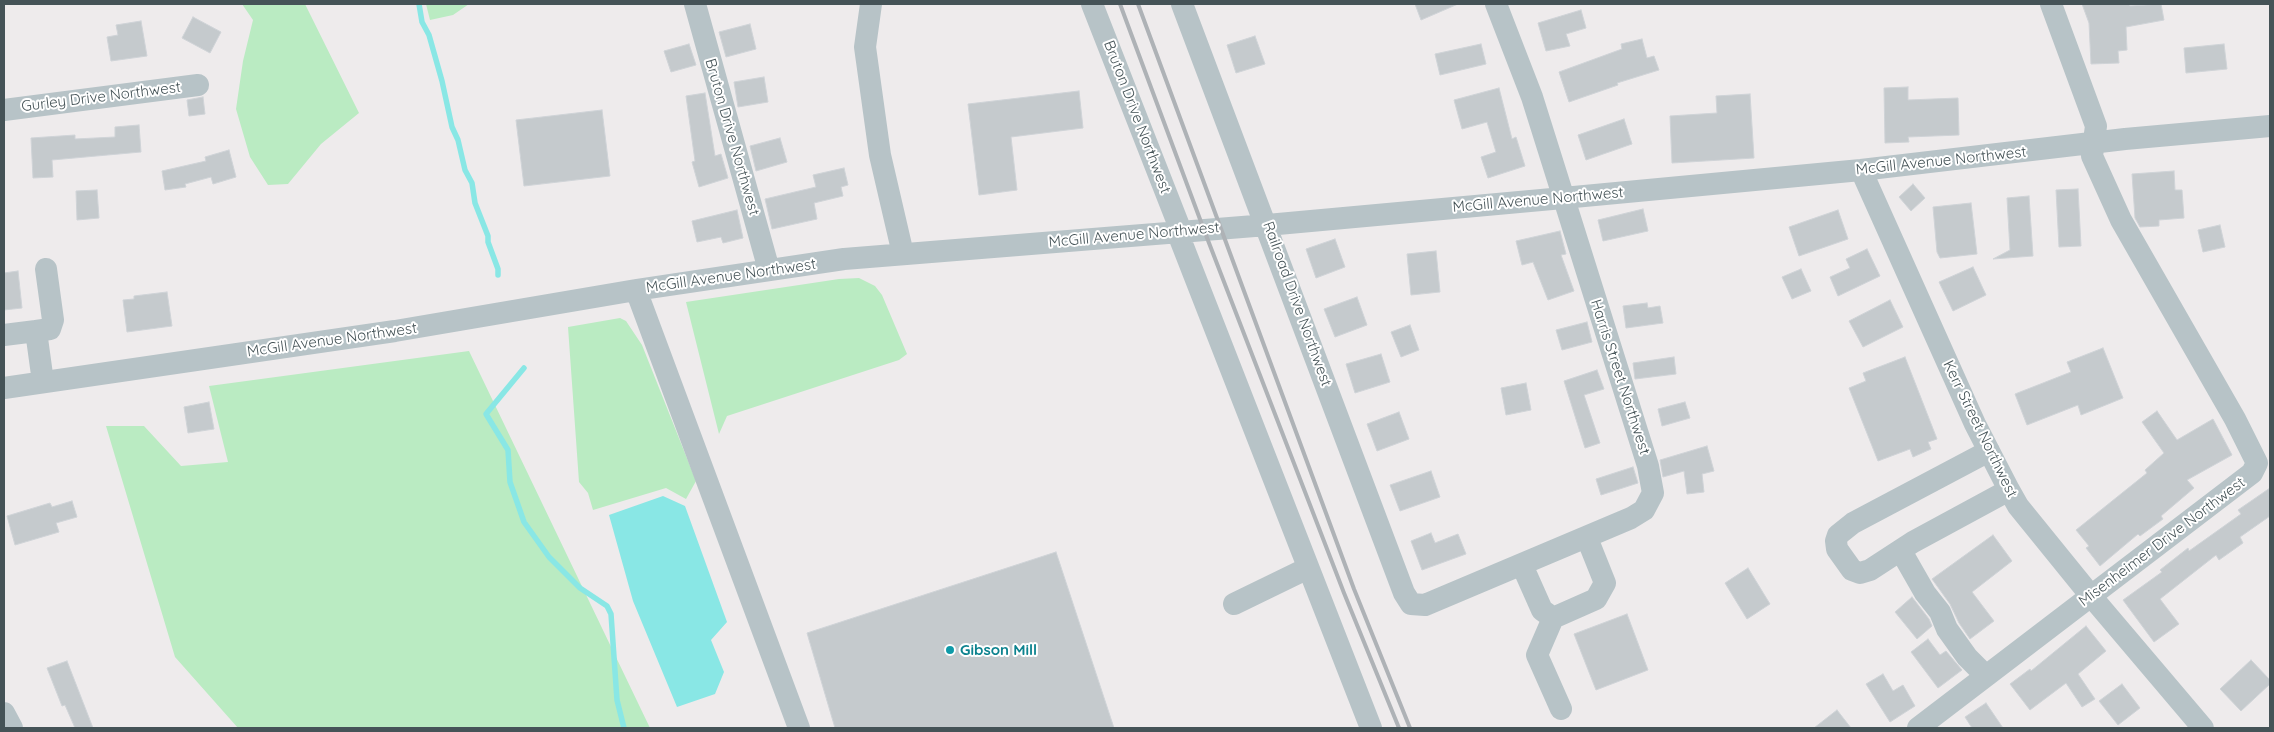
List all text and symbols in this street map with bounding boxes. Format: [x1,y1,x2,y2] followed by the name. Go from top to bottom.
[1100,38,1174,196] street label: Bruton Drive Northwest
[701,56,763,218] street label: Bruton Drive Northwest
[20,78,182,116] street label: Gurley Drive Northwest
[1855,143,2027,179] street label: McGill Avenue Northwest
[1452,184,1624,216] street label: McGill Avenue Northwest
[1048,219,1220,251] street label: McGill Avenue Northwest
[1259,219,1335,389] street label: Railroad Drive Northwest
[645,255,817,297] street label: McGill Avenue Northwest
[1586,297,1654,457] street label: Harris Street Northwest
[246,319,418,361] street label: McGill Avenue Northwest
[1939,358,2021,500] street label: Kerr Street Northwest
[2075,474,2249,610] street label: Misenheimer Drive Northwest
[960,641,1037,659] place label: Gibson Mill
[944,644,956,656] marker: Gibson Mill

